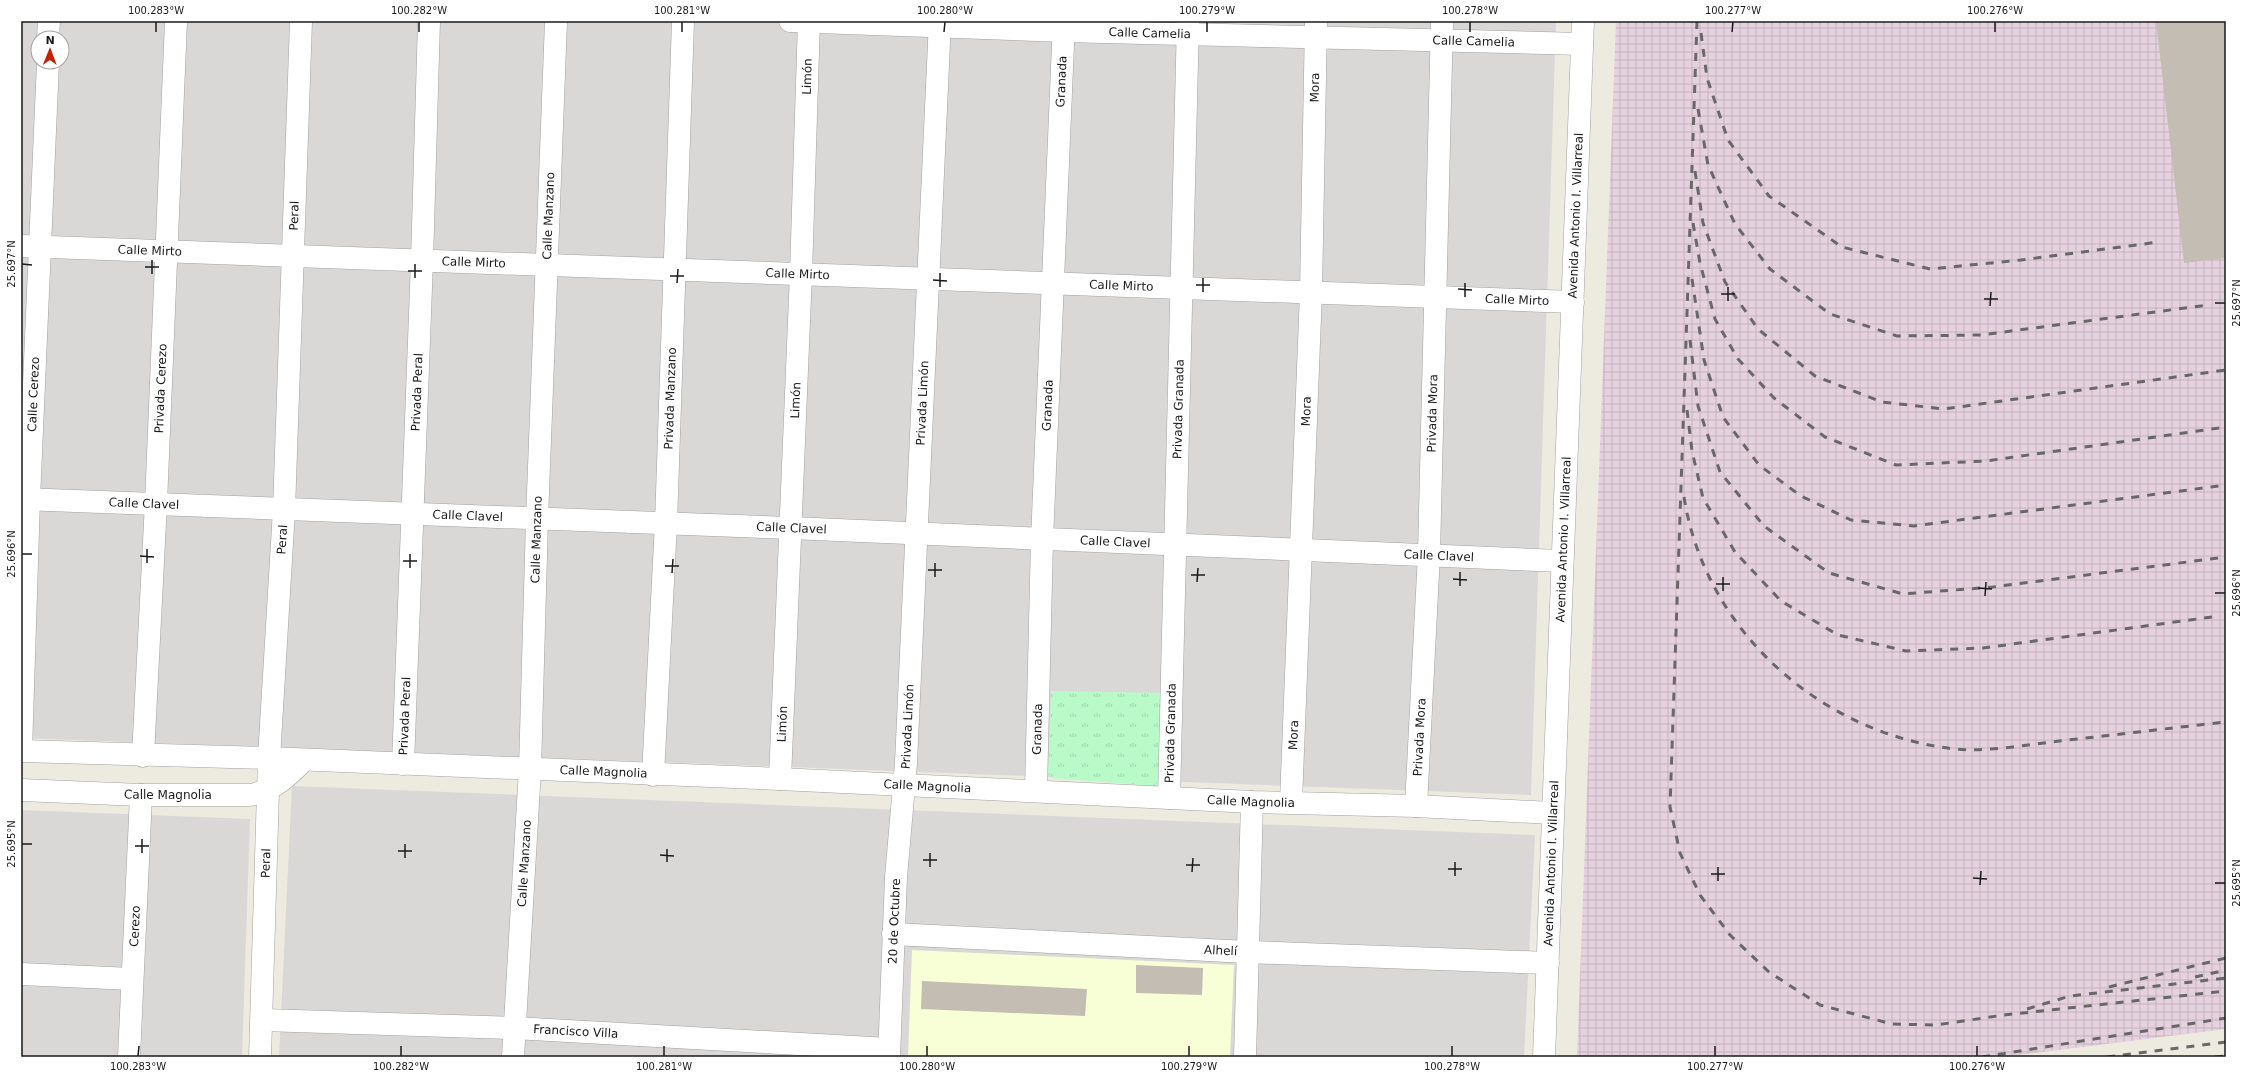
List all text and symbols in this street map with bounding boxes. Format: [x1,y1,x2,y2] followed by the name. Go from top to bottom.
[128,5,184,16] text: 100.283°W
[391,5,447,16] text: 100.282°W
[654,5,710,16] text: 100.281°W
[917,5,973,16] text: 100.280°W
[1179,5,1235,16] text: 100.279°W
[1442,5,1498,16] text: 100.278°W
[1705,5,1761,16] text: 100.277°W
[1967,5,2023,16] text: 100.276°W
[1108,25,1191,41] street label: Calle Camelia
[30,30,70,70] north arrow
[1432,33,1515,49] street label: Calle Camelia
[45,34,55,47] text: N
[1053,55,1070,108] street label: Granada
[800,58,815,95] street label: Limón
[1307,72,1322,103] street label: Mora
[1566,132,1586,299] street label: Avenida Antonio I. Villarreal
[540,172,557,260] street label: Calle Manzano
[287,201,302,231] street label: Peral
[6,240,17,288] text: 25.697°N
[118,242,182,259] street label: Calle Mirto
[441,254,506,270] street label: Calle Mirto
[765,266,830,282] street label: Calle Mirto
[1089,278,1154,294] street label: Calle Mirto
[2231,279,2242,327] text: 25.697°N
[1485,292,1549,308] street label: Calle Mirto
[152,343,170,434] street label: Privada Cerezo
[661,347,679,450] street label: Privada Manzano
[409,353,426,432] street label: Privada Peral
[25,356,42,432] street label: Calle Cerezo
[1170,359,1187,459] street label: Privada Granada
[914,360,931,446] street label: Privada Limón
[1424,374,1440,453] street label: Privada Mora
[1040,379,1056,431] street label: Granada
[788,382,803,419] street label: Limón
[1299,396,1314,427] street label: Mora
[1553,456,1574,622] street label: Avenida Antonio I. Villarreal
[108,495,179,512] street label: Calle Clavel
[528,496,545,584] street label: Calle Manzano
[432,507,503,524] street label: Calle Clavel
[756,520,827,537] street label: Calle Clavel
[274,524,290,555] street label: Peral
[6,530,17,578] text: 25.696°N
[1080,533,1151,550] street label: Calle Clavel
[1403,547,1474,564] street label: Calle Clavel
[2231,569,2242,617] text: 25.696°N
[396,677,413,755] street label: Privada Peral
[1162,683,1179,783] street label: Privada Granada
[898,684,917,770] street label: Privada Limón
[1411,697,1429,777] street label: Privada Mora
[1030,703,1045,755] street label: Granada
[775,705,790,743] street label: Limón
[1286,720,1301,750] street label: Mora
[559,763,648,781] street label: Calle Magnolia
[883,777,972,795] street label: Calle Magnolia
[1541,780,1561,946] street label: Avenida Antonio I. Villarreal
[124,787,212,802] street label: Calle Magnolia
[1207,793,1295,810] street label: Calle Magnolia
[515,819,534,907] street label: Calle Manzano
[6,820,17,868] text: 25.695°N
[258,848,273,878] street label: Peral
[2231,859,2242,907] text: 25.695°N
[886,878,903,964] street label: 20 de Octubre
[127,905,143,947] street label: Cerezo
[1204,943,1238,958] street label: Alhelí
[533,1022,619,1041] street label: Francisco Villa
[110,1061,166,1072] text: 100.283°W
[373,1061,429,1072] text: 100.282°W
[636,1061,692,1072] text: 100.281°W
[899,1061,955,1072] text: 100.280°W
[1161,1061,1217,1072] text: 100.279°W
[1424,1061,1480,1072] text: 100.278°W
[1687,1061,1743,1072] text: 100.277°W
[1949,1061,2005,1072] text: 100.276°W

